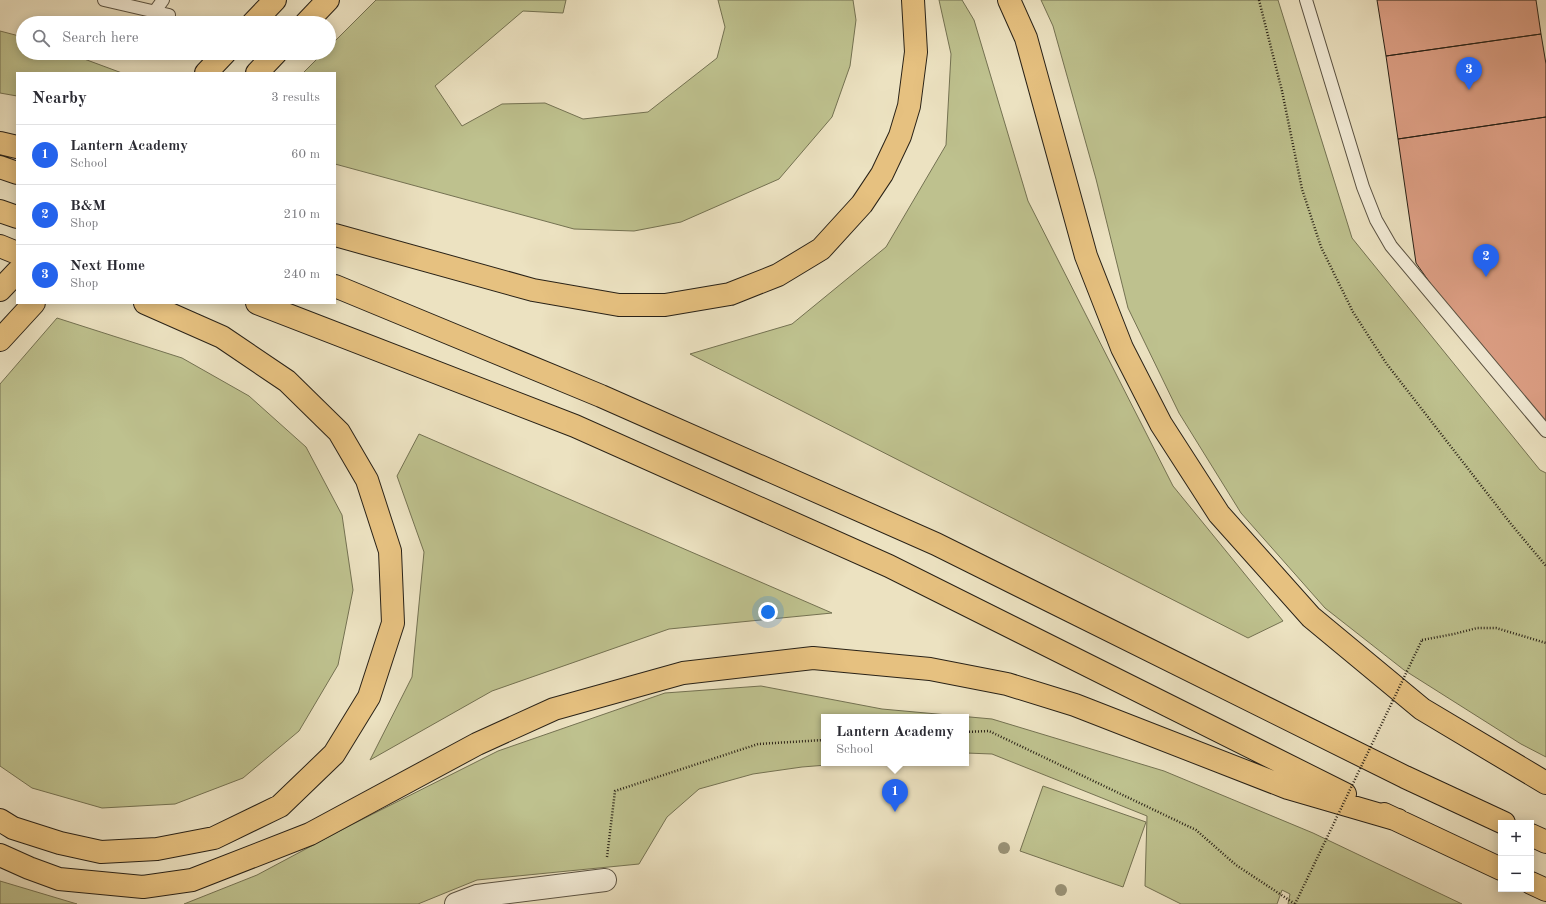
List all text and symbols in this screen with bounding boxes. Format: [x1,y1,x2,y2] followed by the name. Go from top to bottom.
[16,16,336,60] search box
[30,27,52,49] icon: search
[62,31,139,46] text: Search here
[1456,57,1482,90] pin: 3
[32,90,87,107] text: Nearby
[271,91,320,104] text: 3 results
[70,139,188,154] text: Lantern Academy
[41,148,49,161] text: 1
[291,148,320,161] text: 60 m
[70,157,107,170] text: School
[70,199,106,214] text: B&M
[41,208,49,221] text: 2
[283,208,320,221] text: 210 m
[70,217,98,230] text: Shop
[1473,244,1499,277] pin: 2
[70,259,145,274] text: Next Home
[41,268,49,281] text: 3
[283,268,320,281] text: 240 m
[70,277,98,290] text: Shop
[758,602,778,622] your location
[821,714,969,766] popup
[836,725,954,740] text: Lantern Academy
[836,743,873,756] text: School
[882,779,908,812] pin: 1
[1498,820,1534,892] map controls
[1498,820,1534,856] button: +
[1498,856,1534,892] button: −

